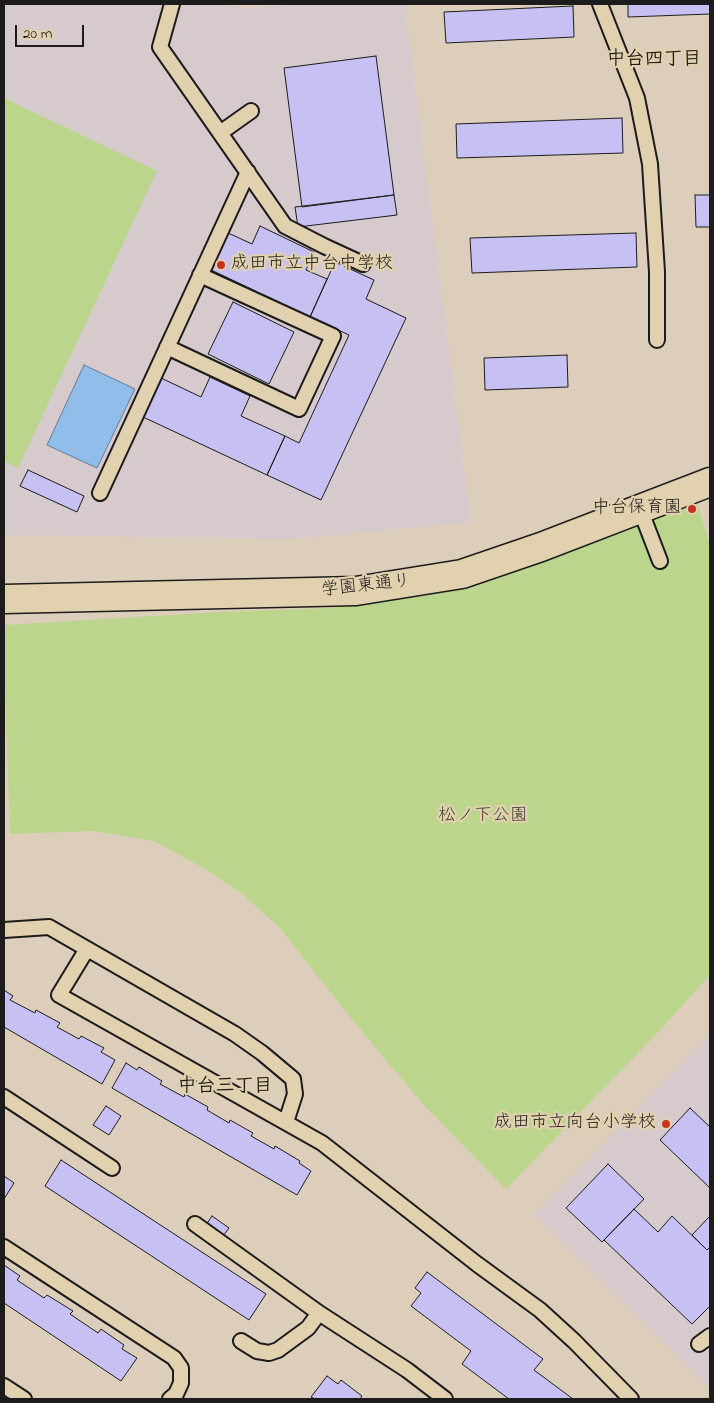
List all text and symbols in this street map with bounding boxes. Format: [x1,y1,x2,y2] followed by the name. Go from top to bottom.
[18,15,86,47] scale bar
[23,23,52,45] text: 20 m
[607,50,701,72] district label: 中台四丁目
[231,254,393,276] place label: 成田市立中台中学校
[215,259,227,271] marker: 成田市立中台中学校
[592,498,682,520] place label: 中台保育園
[686,503,698,515] marker: 中台保育園
[320,572,412,602] street label: 学園東通り
[438,806,528,828] park label: 松ノ下公園
[178,1077,272,1099] district label: 中台三丁目
[494,1113,656,1135] place label: 成田市立向台小学校
[660,1118,672,1130] marker: 成田市立向台小学校

